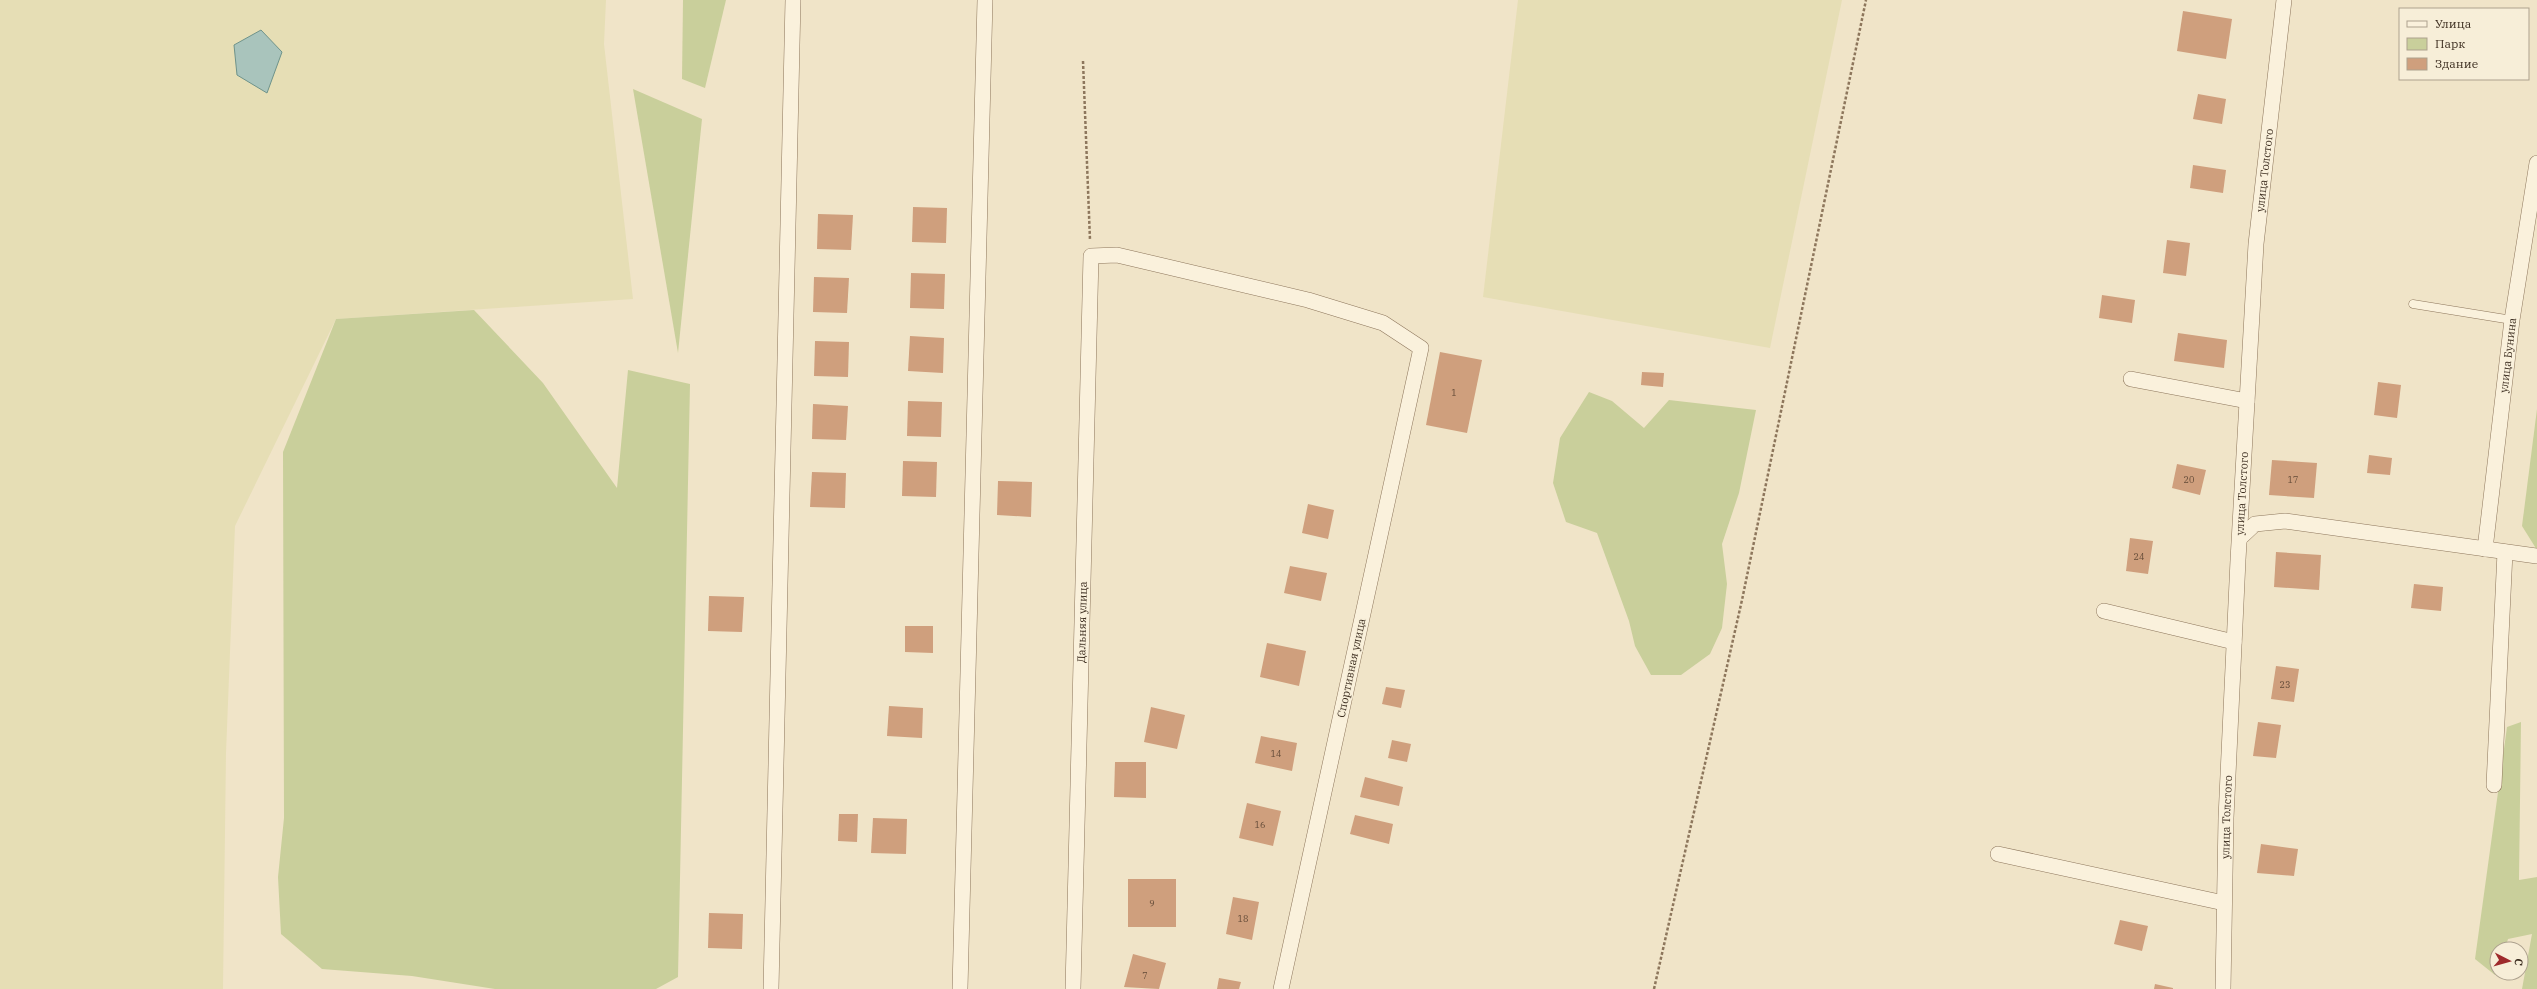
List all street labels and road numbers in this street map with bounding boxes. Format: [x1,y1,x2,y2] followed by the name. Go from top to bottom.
[2253,128,2276,213] street label: улица Толстого
[2496,317,2519,394] street label: улица Бунина
[2232,451,2251,536] street label: улица Толстого
[1074,581,1090,663] street label: Дальняя улица
[1334,617,1368,719] street label: Спортивная улица
[2218,775,2235,859] street label: улица Толстого

